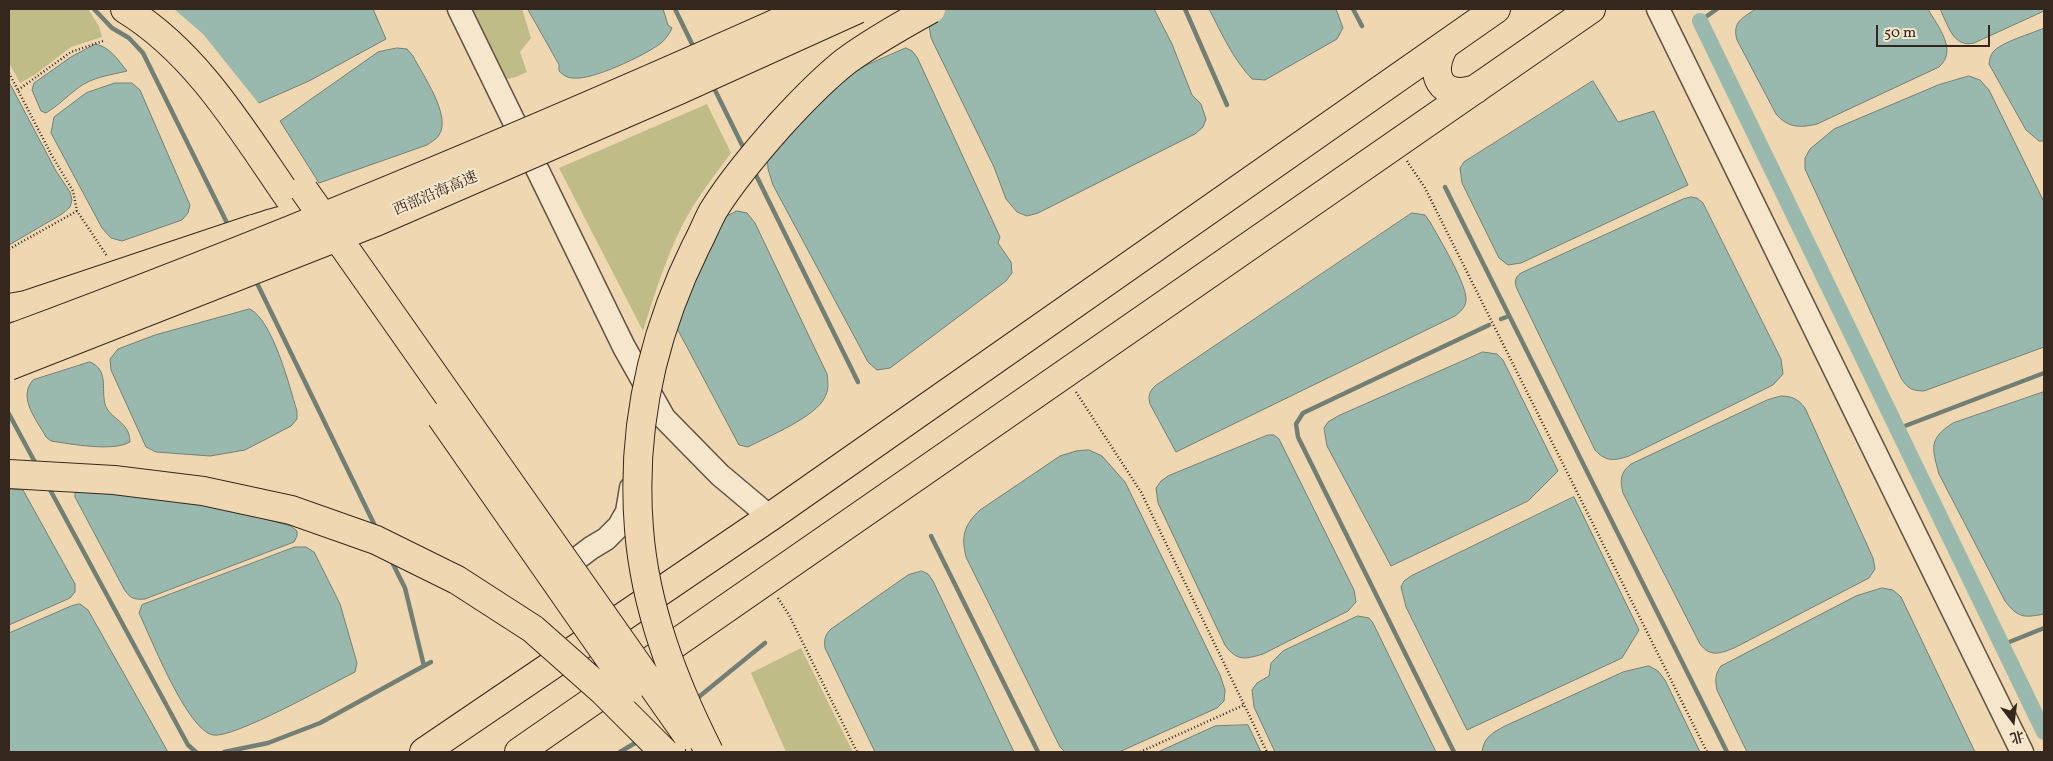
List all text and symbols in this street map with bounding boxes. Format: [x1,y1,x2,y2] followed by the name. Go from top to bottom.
[1878,15,1992,47] scale bar
[1884,23,1916,44] text: 50 m
[391,169,481,221] street label: 西部沿海高速
[1988,696,2038,746] north arrow
[2008,725,2026,747] text: 北

